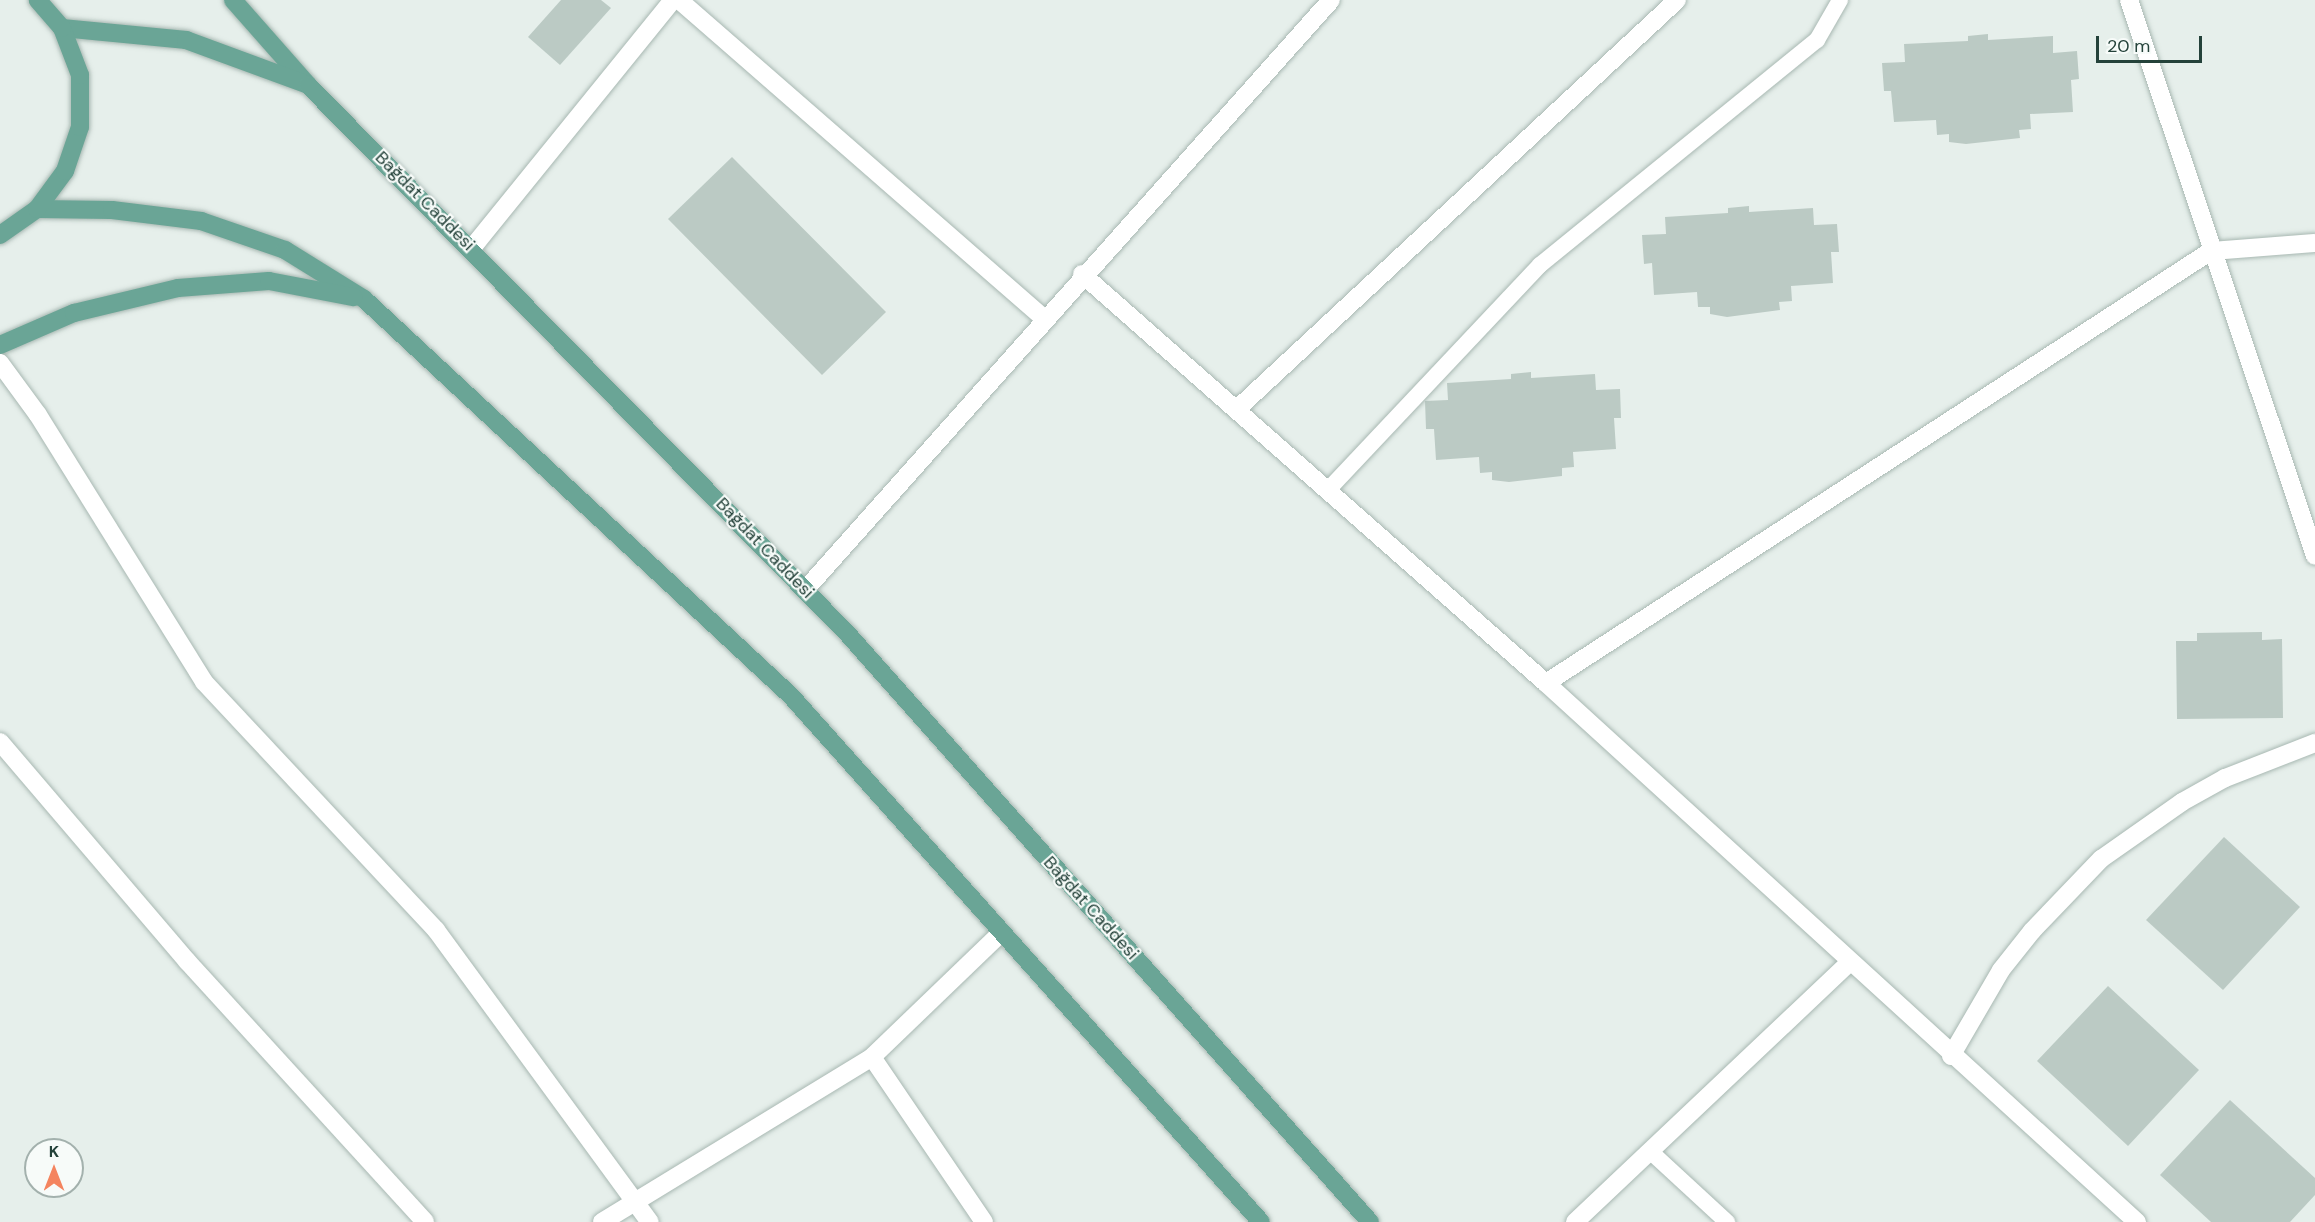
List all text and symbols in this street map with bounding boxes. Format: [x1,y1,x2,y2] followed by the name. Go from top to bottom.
[2099,24,2206,62] scale bar
[2107,34,2150,58] text: 20 m
[371,147,479,255] street label: Bağdat Caddesi
[711,493,819,603] street label: Bağdat Caddesi
[1039,852,1143,964] street label: Bağdat Caddesi
[24,1138,84,1198] north arrow
[49,1141,59,1162] text: K

